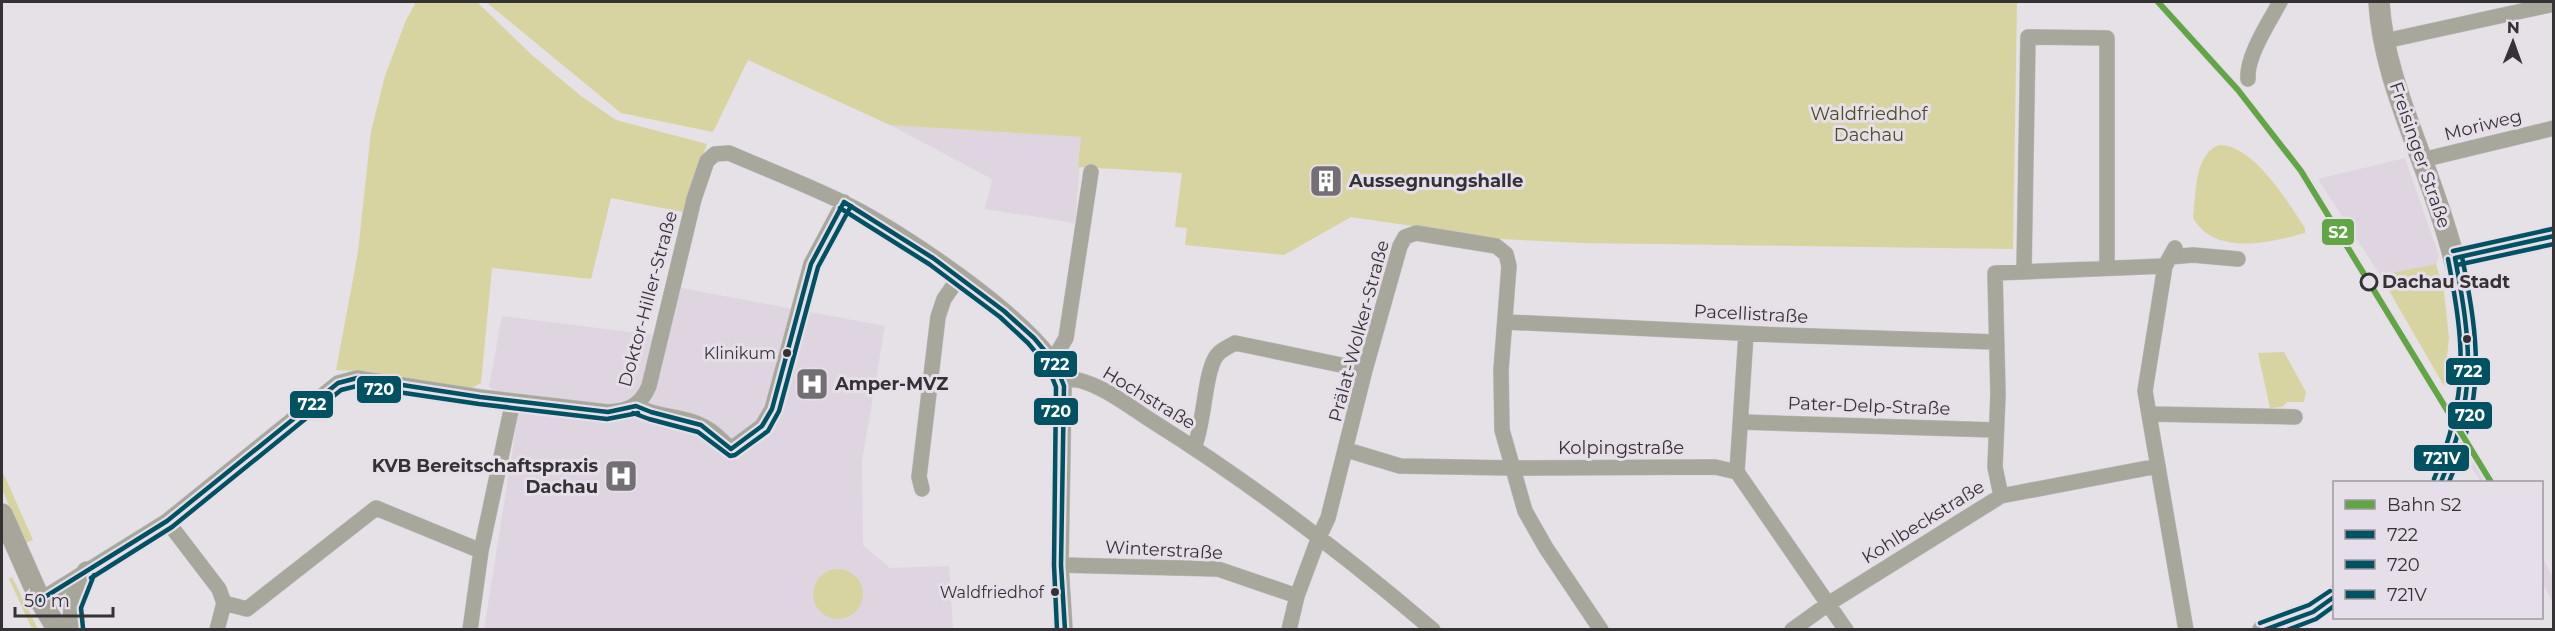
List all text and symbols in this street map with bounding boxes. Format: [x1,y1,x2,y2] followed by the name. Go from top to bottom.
[2483,12,2543,72] north arrow
[2507,18,2520,37] text: N
[2385,79,2455,231] street label: Freisinger Straße
[1810,103,1929,146] park label: Waldfriedhof Dachau
[2442,105,2524,145] street label: Moriweg
[1308,163,1344,199] building icon: Aussegnungshalle
[1348,170,1523,192] place label: Aussegnungshalle
[614,209,682,389] street label: Doktor-Hiller-Straße
[2321,218,2355,246] line badge: S2
[2328,223,2348,242] text: S2
[1324,238,1394,424] street label: Prälat-Wolker-Straße
[2382,271,2510,293] place label: Dachau Stadt
[2360,273,2378,291] marker: Dachau Stadt
[1693,300,1809,328] street label: Pacellistraße
[2461,333,2473,345] unlabelled marker
[704,344,776,363] place label: Klinikum
[781,347,793,359] marker: Klinikum
[1033,350,1078,378] line badge: 722
[1041,355,1069,374] text: 722
[2445,357,2491,386] line badge: 722
[1099,362,1199,434] street label: Hochstraße
[2454,362,2482,381] text: 722
[794,366,830,402] hospital icon: Amper-MVZ
[834,373,948,395] place label: Amper-MVZ
[356,375,402,404] line badge: 720
[364,380,394,399] text: 720
[289,390,334,419] line badge: 722
[1787,392,1951,420] street label: Pater-Delp-Straße
[298,395,326,414] text: 722
[1033,397,1079,426] line badge: 720
[2447,401,2493,430] line badge: 720
[1041,402,1071,421] text: 720
[2455,406,2485,425] text: 720
[1558,437,1684,459] street label: Kolpingstraße
[2413,444,2470,472] line badge: 721V
[2423,449,2462,468] text: 721V
[372,455,598,498] place label: KVB Bereitschaftspraxis Dachau
[603,458,639,494] hospital icon: KVB Bereitschaftspraxis Dachau
[1858,475,1988,569] street label: Kohlbeckstraße
[2333,481,2543,619] legend
[2387,494,2462,516] text: Bahn S2
[2387,524,2418,546] text: 722
[1105,536,1224,564] street label: Winterstraße
[2387,554,2420,576] text: 720
[15,580,112,618] scale bar
[940,583,1045,602] place label: Waldfriedhof
[2387,584,2427,606] text: 721V
[1049,586,1061,598] marker: Waldfriedhof
[24,590,70,612] text: 50 m

